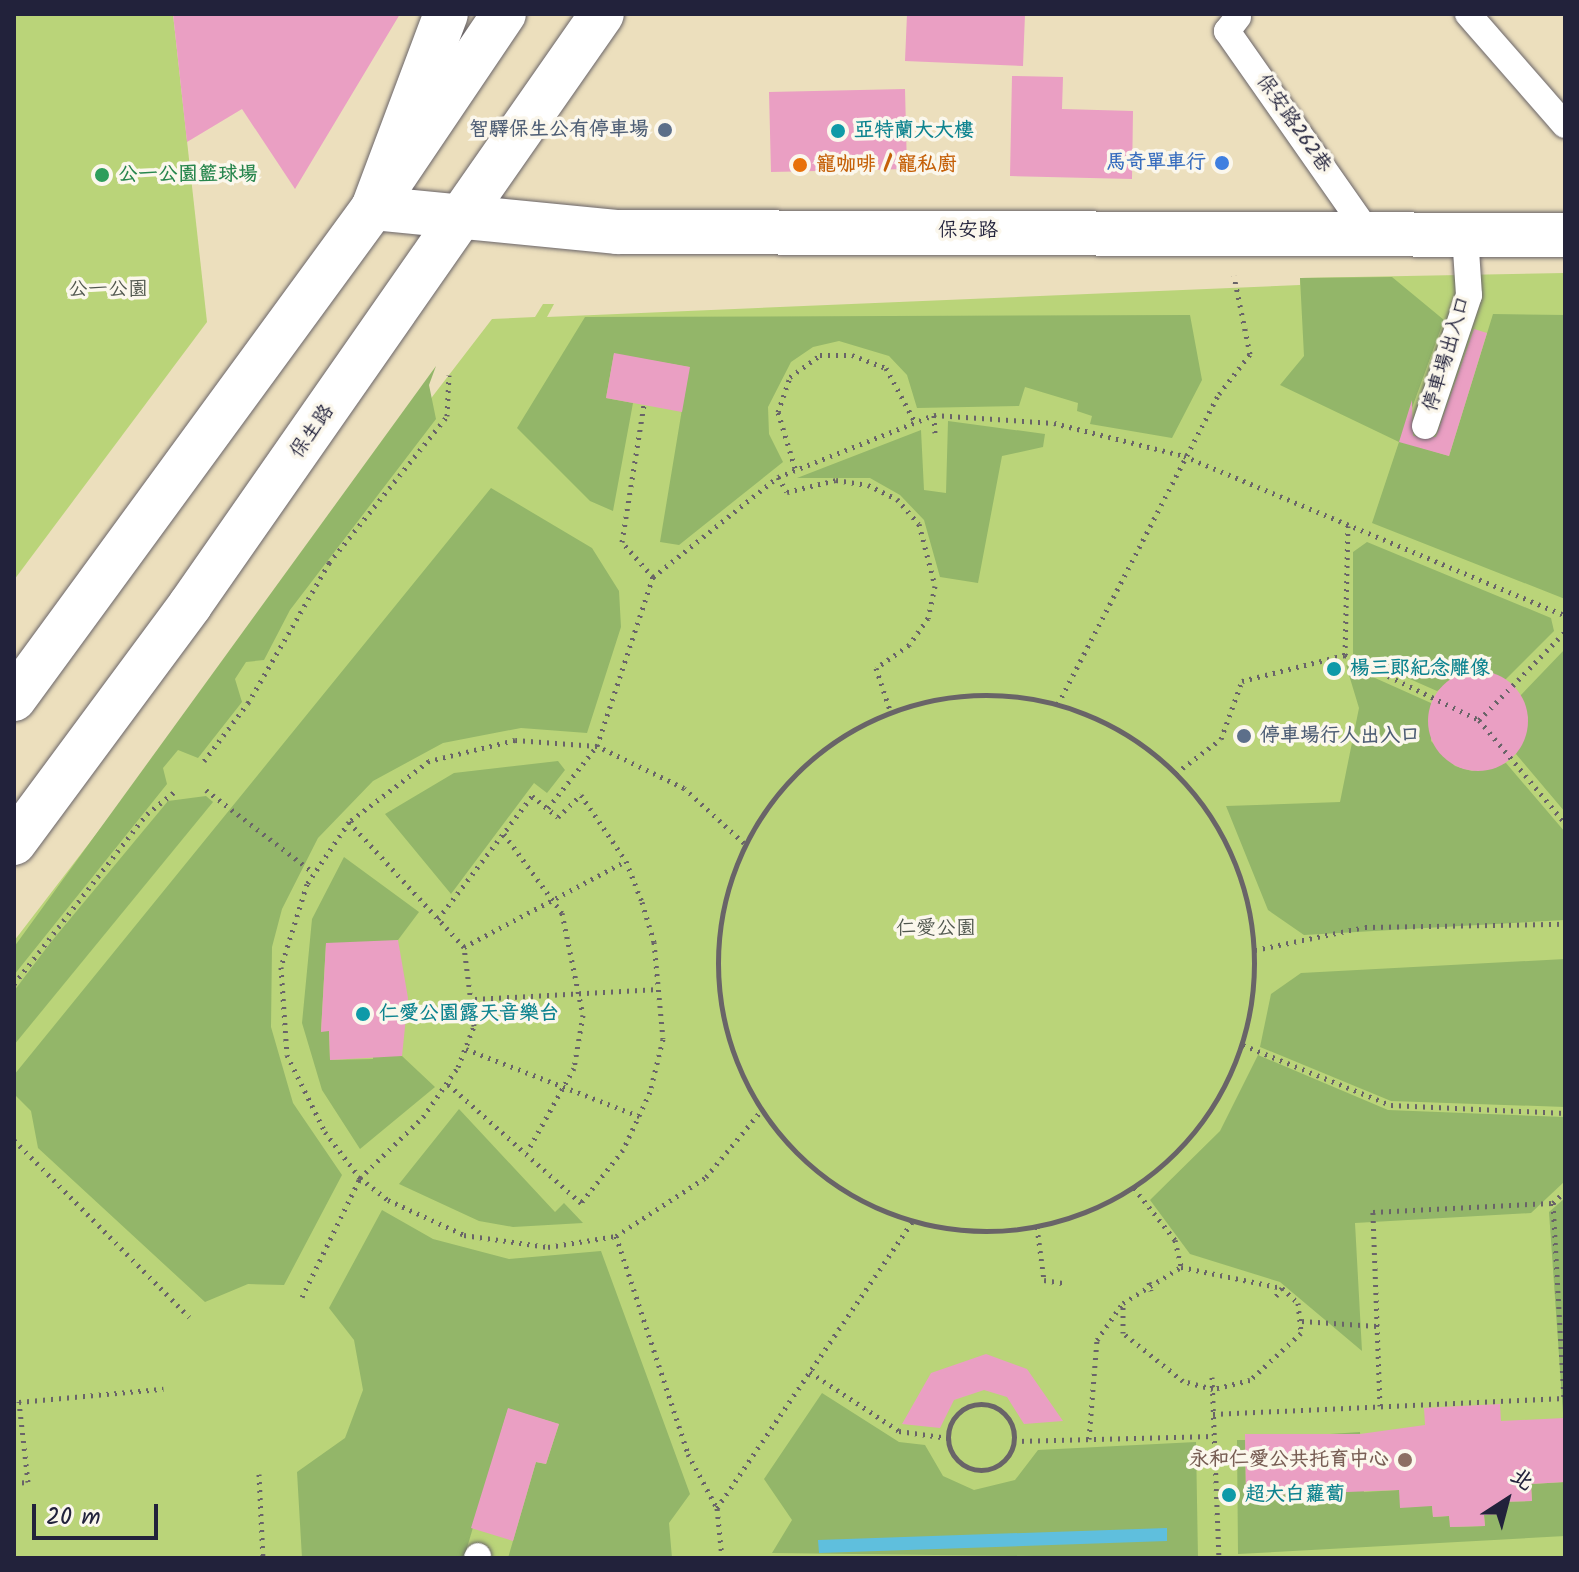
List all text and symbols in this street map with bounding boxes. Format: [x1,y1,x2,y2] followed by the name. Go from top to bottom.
[1250,70,1336,178] street label: 保安路262巷
[469,118,649,142] place label: 智驛保生公有停車場
[854,119,974,143] place label: 亞特蘭大大樓
[656,121,674,139] marker: 智驛保生公有停車場
[829,122,847,140] marker: 亞特蘭大大樓
[1106,151,1206,175] place label: 馬奇單車行
[816,153,957,177] place label: 寵咖啡 / 寵私廚
[1213,154,1231,172] marker: 馬奇單車行
[791,156,809,174] marker: 寵咖啡 / 寵私廚
[118,163,258,187] place label: 公一公園籃球場
[93,166,111,184] marker: 公一公園籃球場
[938,219,998,243] street label: 保安路
[68,278,148,302] park label: 公一公園
[1419,293,1477,415] street label: 停車場出入口
[286,401,340,463] street label: 保生路
[1350,657,1490,681] place label: 楊三郎紀念雕像
[1325,660,1343,678] marker: 楊三郎紀念雕像
[1260,724,1420,748] place label: 停車場行人出入口
[1235,727,1253,745] marker: 停車場行人出入口
[896,917,976,941] park label: 仁愛公園
[379,1002,559,1026] place label: 仁愛公園露天音樂台
[354,1005,372,1023] marker: 仁愛公園露天音樂台
[1189,1448,1389,1472] place label: 永和仁愛公共托育中心
[1396,1451,1414,1469] marker: 永和仁愛公共托育中心
[1467,1460,1547,1540] north arrow
[1502,1460,1541,1501] text: 北
[1245,1483,1345,1507] place label: 超大白蘿蔔
[1220,1486,1238,1504] marker: 超大白蘿蔔
[36,1488,162,1538] scale bar
[46,1498,101,1537] text: 20 m

